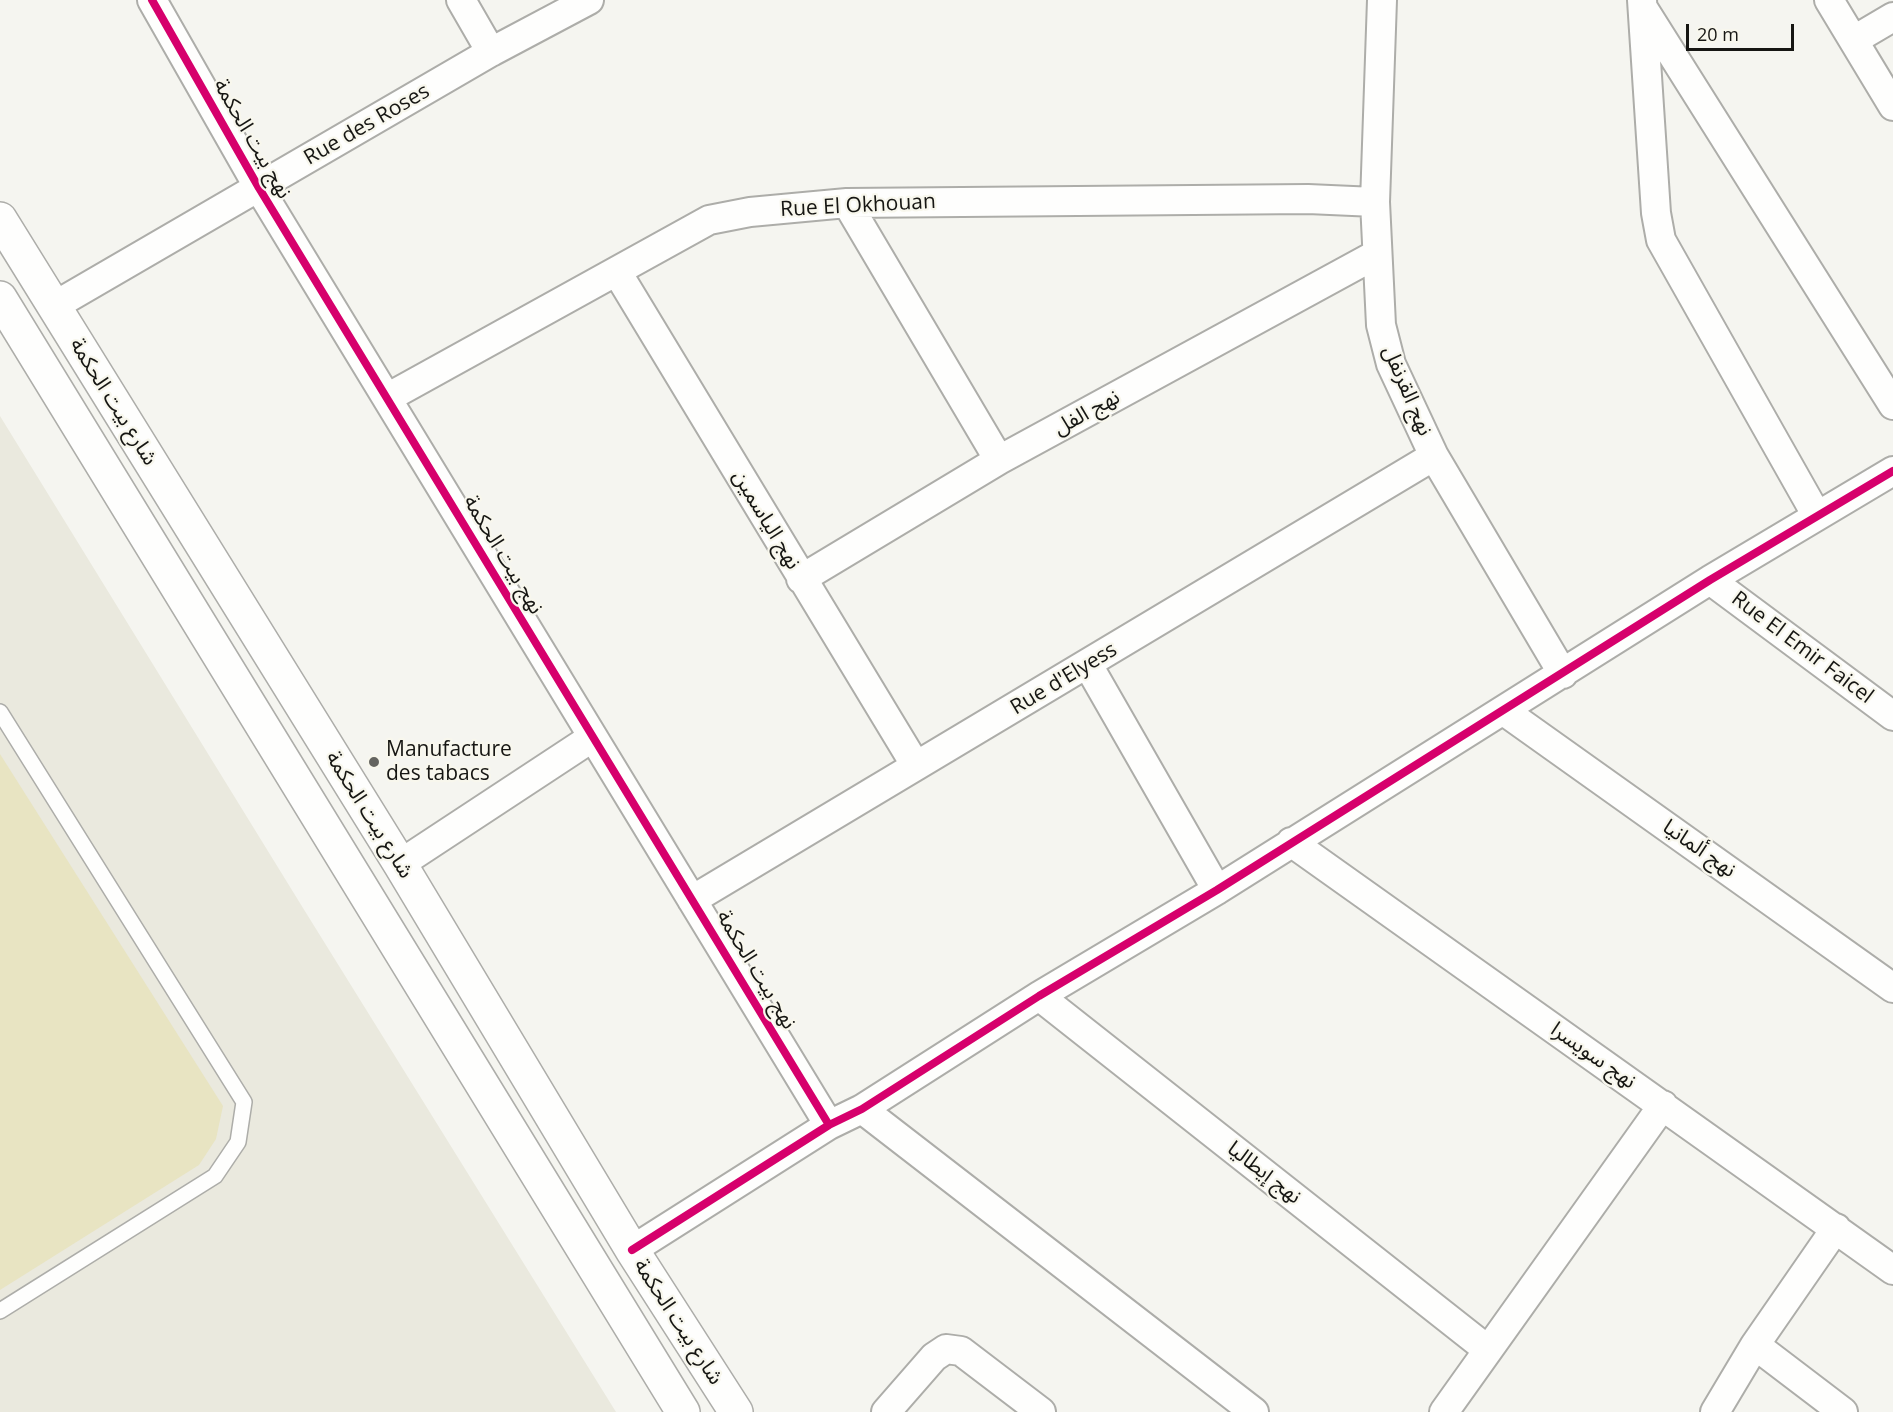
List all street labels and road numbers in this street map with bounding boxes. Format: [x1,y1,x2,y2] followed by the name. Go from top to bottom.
[208,75,296,203] street label: نهج بيت الحكمة
[300,79,434,171] street label: Rue des Roses
[780,189,936,223] street label: Rue El Okhouan
[64,334,162,470] street label: شارع بيت الحكمة
[1377,342,1437,440] street label: نهج القرنفل
[1050,385,1124,441] street label: نهج الفل
[726,466,806,574] street label: نهج الياسمين
[458,491,548,619] street label: نهج بيت الحكمة
[1726,587,1878,709] street label: Rue El Emir Faicel
[1006,637,1122,721] street label: Rue d'Elyess
[320,747,418,883] street label: شارع بيت الحكمة
[1658,815,1740,883] street label: نهج ألمانيا
[711,906,801,1034] street label: نهج بيت الحكمة
[1545,1017,1641,1095] street label: نهج سويسرا
[1222,1136,1306,1210] street label: نهج إيطاليا
[628,1254,728,1390] street label: شارع بيت الحكمة

